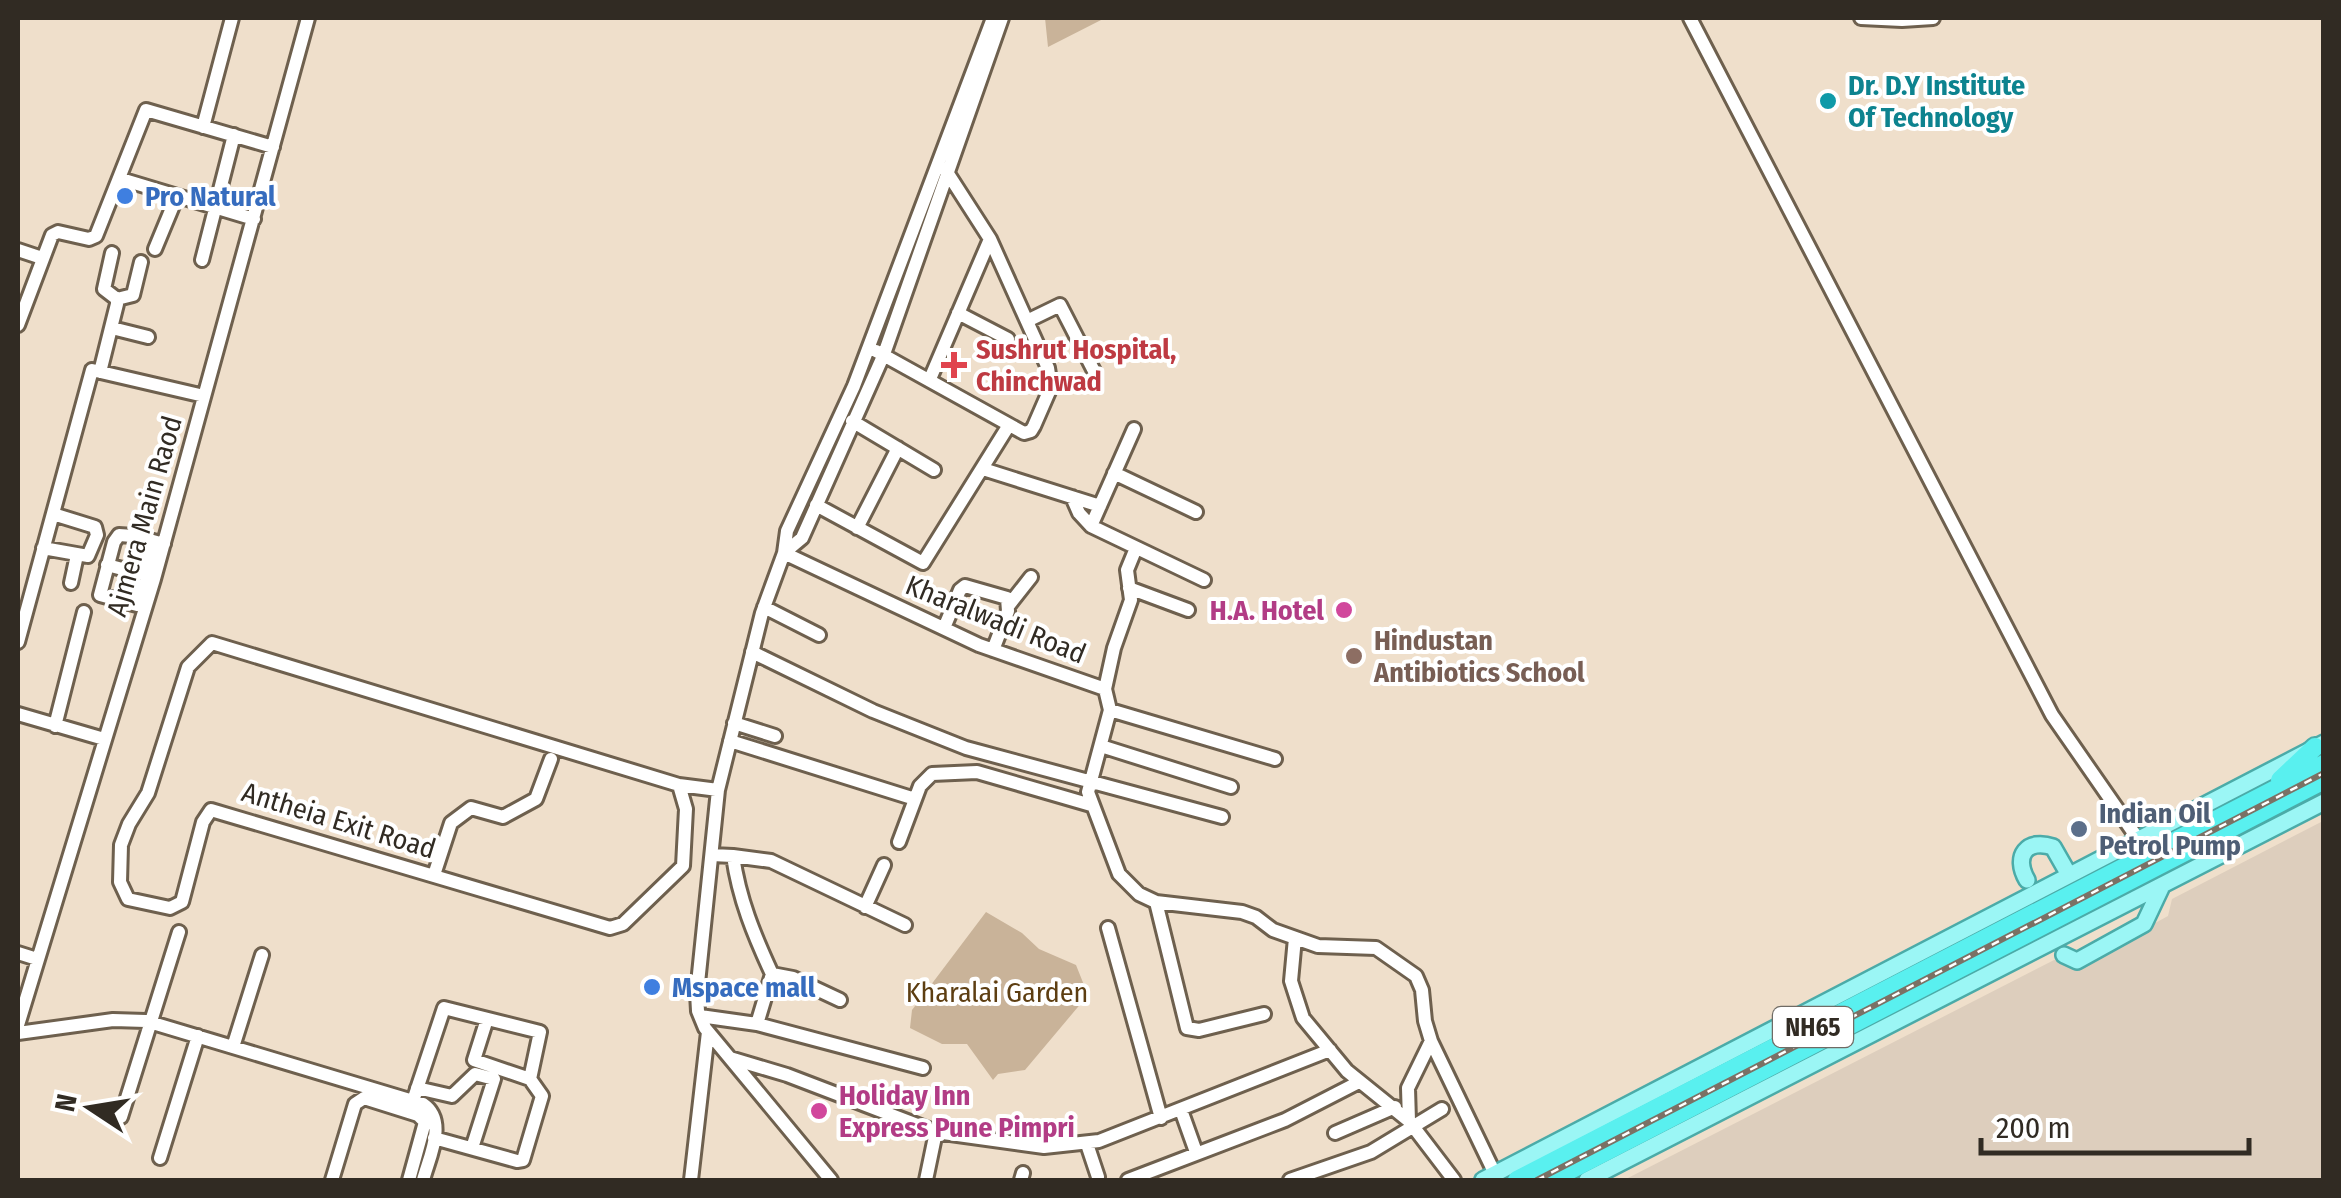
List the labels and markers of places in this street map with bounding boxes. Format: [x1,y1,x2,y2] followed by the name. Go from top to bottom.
[1848,69,2025,134] place label: Dr. D.Y Institute Of Technology
[1817,90,1839,112] marker: Dr. D.Y Institute Of Technology
[145,180,276,213] place label: Pro Natural
[114,185,136,207] marker: Pro Natural
[976,333,1176,398] place label: Sushrut Hospital, Chinchwad
[941,352,967,378] marker: Sushrut Hospital, Chinchwad
[1210,594,1324,627] place label: H.A. Hotel
[1333,599,1355,621] marker: H.A. Hotel
[1373,624,1585,689] place label: Hindustan Antibiotics School
[1343,645,1365,667] marker: Hindustan Antibiotics School
[2099,797,2241,862] place label: Indian Oil Petrol Pump
[2068,818,2090,840] marker: Indian Oil Petrol Pump
[672,971,816,1004] place label: Mspace mall
[641,976,663,998] marker: Mspace mall
[839,1079,1075,1144] place label: Holiday Inn Express Pune Pimpri
[808,1100,830,1122] marker: Holiday Inn Express Pune Pimpri

